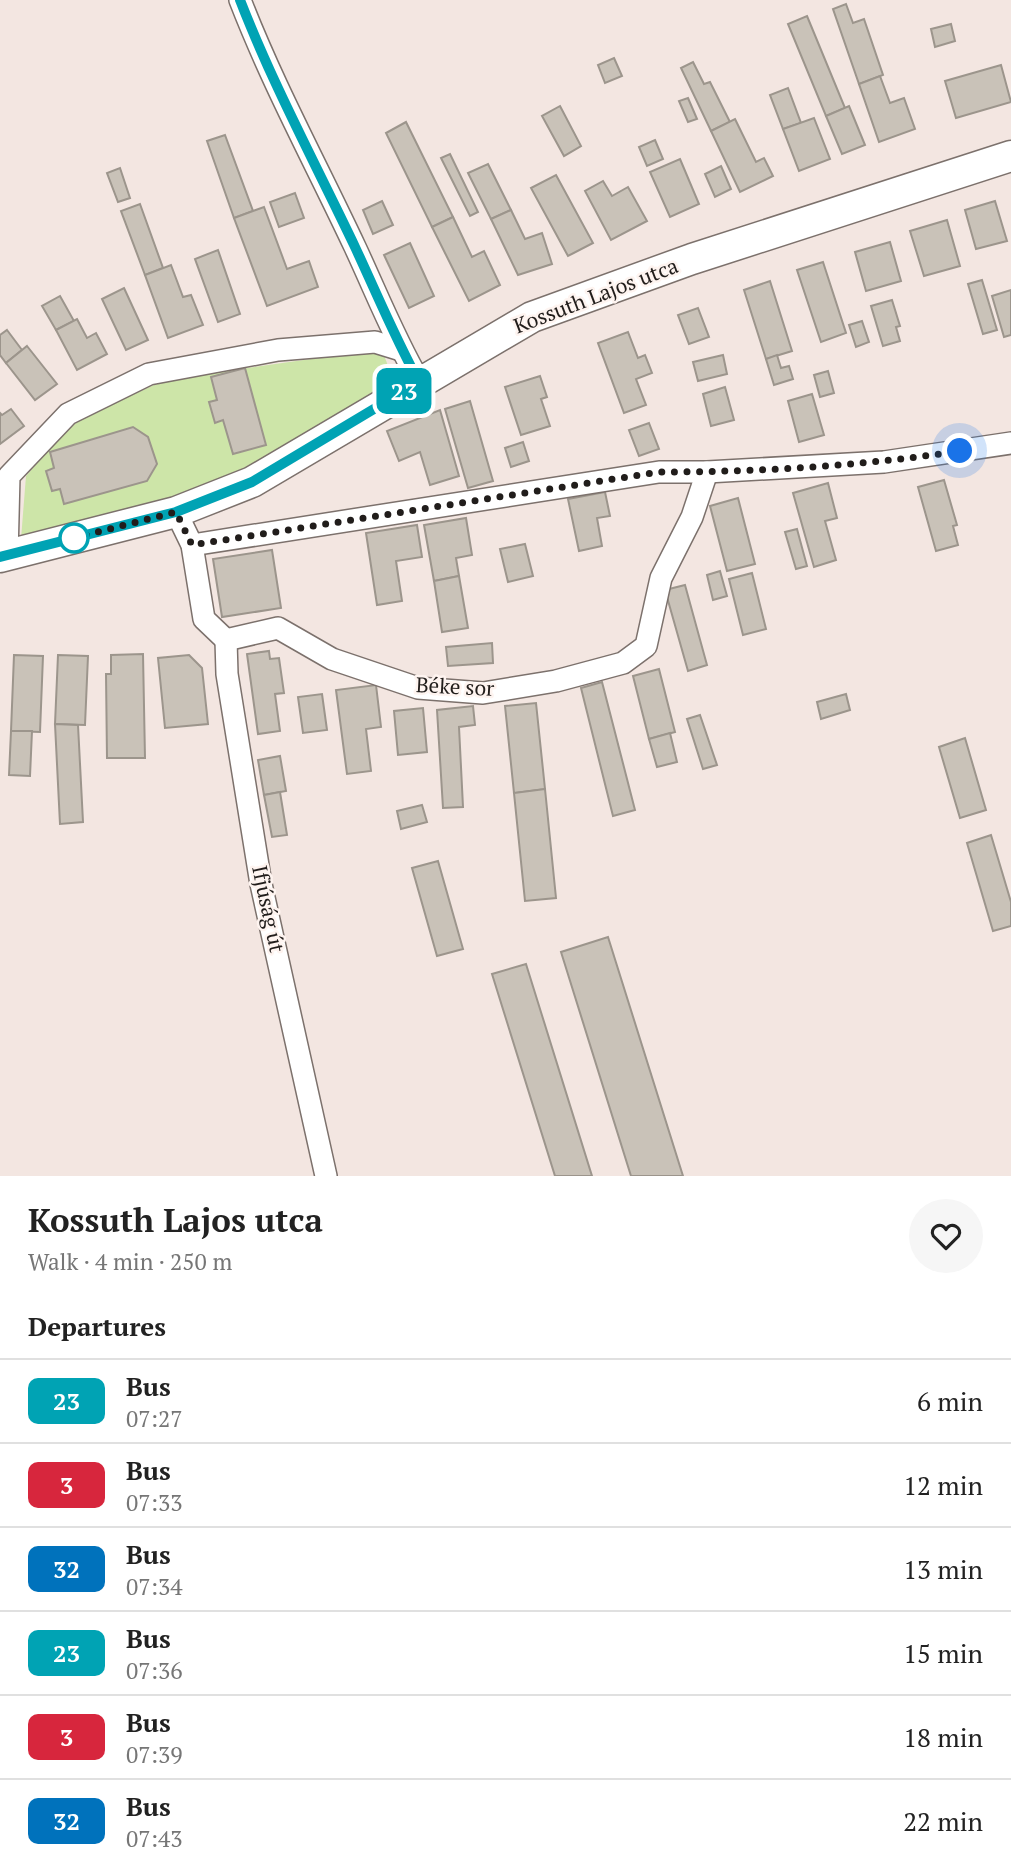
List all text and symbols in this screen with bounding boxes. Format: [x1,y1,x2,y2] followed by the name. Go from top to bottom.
[509,251,682,339] street label: Kossuth Lajos utca
[372,368,436,414] line badge: 23
[390,375,418,407] text: 23
[942,433,977,468] your location
[59,523,89,553] unlabelled marker
[415,670,495,702] street label: Béke sor
[246,863,292,955] street label: Ifjúság út
[28,1198,323,1241] text: Kossuth Lajos utca
[909,1199,983,1273] button: heart
[28,1246,232,1277] text: Walk · 4 min · 250 m
[28,1309,166,1343] text: Departures
[126,1369,171,1403] text: Bus
[917,1384,983,1418] text: 6 min
[53,1385,80,1417] text: 23
[126,1403,183,1434] text: 07:27
[126,1453,171,1487] text: Bus
[903,1468,983,1502] text: 12 min
[60,1469,73,1501] text: 3
[126,1487,183,1518] text: 07:33
[126,1537,171,1571] text: Bus
[903,1552,983,1586] text: 13 min
[53,1553,80,1585] text: 32
[126,1571,183,1602] text: 07:34
[126,1621,171,1655] text: Bus
[903,1636,983,1670] text: 15 min
[53,1637,80,1669] text: 23
[126,1655,183,1686] text: 07:36
[126,1705,171,1739] text: Bus
[903,1720,983,1754] text: 18 min
[60,1721,73,1753] text: 3
[126,1739,183,1770] text: 07:39
[126,1789,171,1823] text: Bus
[903,1804,983,1838] text: 22 min
[53,1805,80,1837] text: 32
[126,1823,183,1854] text: 07:43

